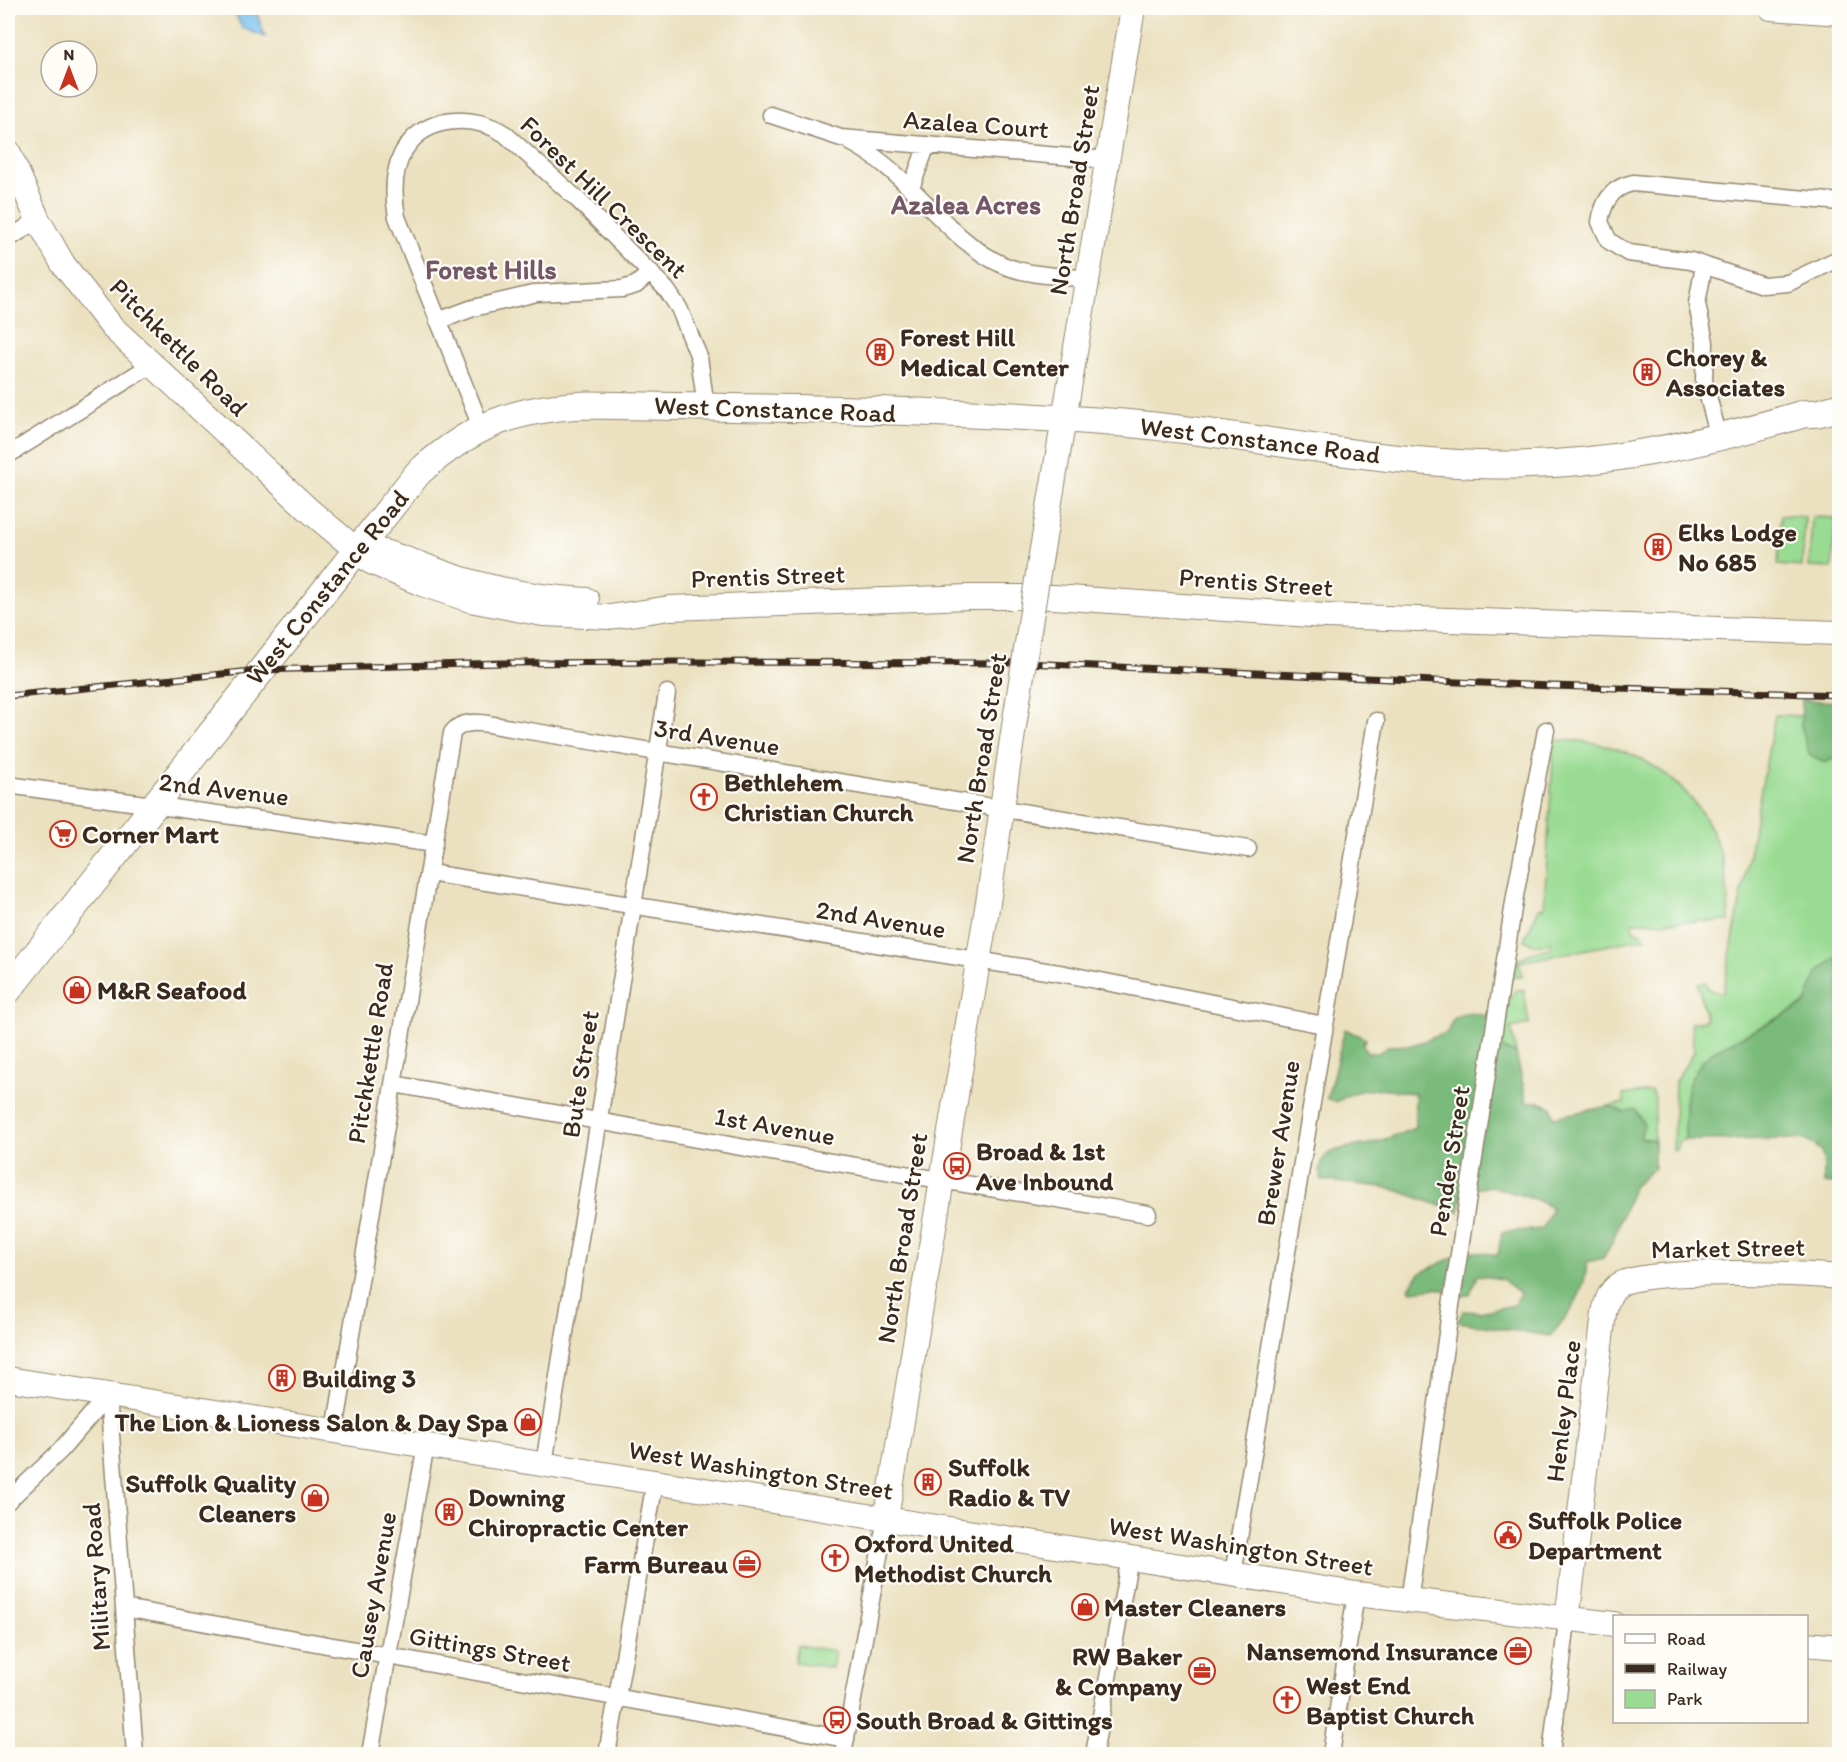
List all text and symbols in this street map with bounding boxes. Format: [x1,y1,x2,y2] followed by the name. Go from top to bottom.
[39,39,99,99] north arrow
[64,45,74,64] text: N
[1042,82,1106,297] street label: North Broad Street
[902,103,1050,145] street label: Azalea Court
[514,109,695,285] street label: Forest Hill Crescent
[890,188,1041,221] district label: Azalea Acres
[425,253,557,286] district label: Forest Hills
[103,271,255,423] street label: Pitchkettle Road
[900,321,1069,383] place label: Forest Hill Medical Center
[865,337,895,367] building icon: Forest Hill Medical Center
[1665,341,1785,403] place label: Chorey & Associates
[1632,357,1662,387] building icon: Chorey & Associates
[654,389,896,429] street label: West Constance Road
[1138,409,1382,471] street label: West Constance Road
[238,483,416,691] street label: West Constance Road
[1678,516,1797,578] place label: Elks Lodge No 685
[1643,532,1673,562] building icon: Elks Lodge No 685
[690,557,846,595] street label: Prentis Street
[1178,561,1334,603] street label: Prentis Street
[949,650,1013,865] street label: North Broad Street
[652,711,782,763] street label: 3rd Avenue
[157,765,291,813] street label: 2nd Avenue
[724,766,914,828] place label: Bethlehem Christian Church
[689,782,719,812] church icon: Bethlehem Christian Church
[82,818,219,850] place label: Corner Mart
[48,819,78,849] supermarket icon: Corner Mart
[814,893,948,945] street label: 2nd Avenue
[340,960,400,1146] street label: Pitchkettle Road
[97,974,247,1006] place label: M&R Seafood
[62,975,92,1005] shop icon: M&R Seafood
[554,1008,606,1140] street label: Bute Street
[1249,1058,1307,1228] street label: Brewer Avenue
[1421,1083,1477,1239] street label: Pender Street
[712,1100,838,1152] street label: 1st Avenue
[870,1130,934,1345] street label: North Broad Street
[975,1135,1114,1197] place label: Broad & 1st Ave Inbound
[942,1151,972,1181] bus stop icon: Broad & 1st Ave Inbound
[1651,1231,1806,1265] street label: Market Street
[1538,1338,1588,1484] street label: Henley Place
[302,1362,416,1394] place label: Building 3
[267,1363,297,1393] building icon: Building 3
[114,1406,508,1438] place label: The Lion & Lioness Salon & Day Spa
[513,1407,543,1437] shop icon: The Lion & Lioness Salon & Day Spa
[626,1433,896,1507] street label: West Washington Street
[948,1451,1071,1513] place label: Suffolk Radio & TV
[126,1467,297,1529] place label: Suffolk Quality Cleaners
[913,1467,943,1497] building icon: Suffolk Radio & TV
[468,1481,688,1543] place label: Downing Chiropractic Center
[300,1483,330,1513] shop icon: Suffolk Quality Cleaners
[434,1497,464,1527] building icon: Downing Chiropractic Center
[75,1502,117,1652] street label: Military Road
[1528,1504,1682,1566] place label: Suffolk Police Department
[343,1509,403,1681] street label: Causey Avenue
[1106,1509,1376,1583] street label: West Washington Street
[1493,1520,1523,1550] public building icon: Suffolk Police Department
[854,1527,1052,1589] place label: Oxford United Methodist Church
[820,1543,850,1573] church icon: Oxford United Methodist Church
[584,1548,729,1580] place label: Farm Bureau
[732,1549,762,1579] office icon: Farm Bureau
[1104,1591,1286,1623] place label: Master Cleaners
[1070,1592,1100,1622] shop icon: Master Cleaners
[1613,1615,1808,1723] legend
[406,1619,574,1679] street label: Gittings Street
[1667,1628,1706,1650] text: Road
[1246,1635,1498,1667] place label: Nansemond Insurance
[1503,1636,1533,1666] office icon: Nansemond Insurance
[1055,1640,1183,1702] place label: RW Baker & Company
[1187,1656,1217,1686] office icon: RW Baker & Company
[1667,1658,1728,1680] text: Railway
[1306,1669,1475,1731] place label: West End Baptist Church
[1272,1685,1302,1715] church icon: West End Baptist Church
[1667,1688,1702,1710] text: Park
[856,1704,1113,1736] place label: South Broad & Gittings
[822,1705,852,1735] bus stop icon: South Broad & Gittings

